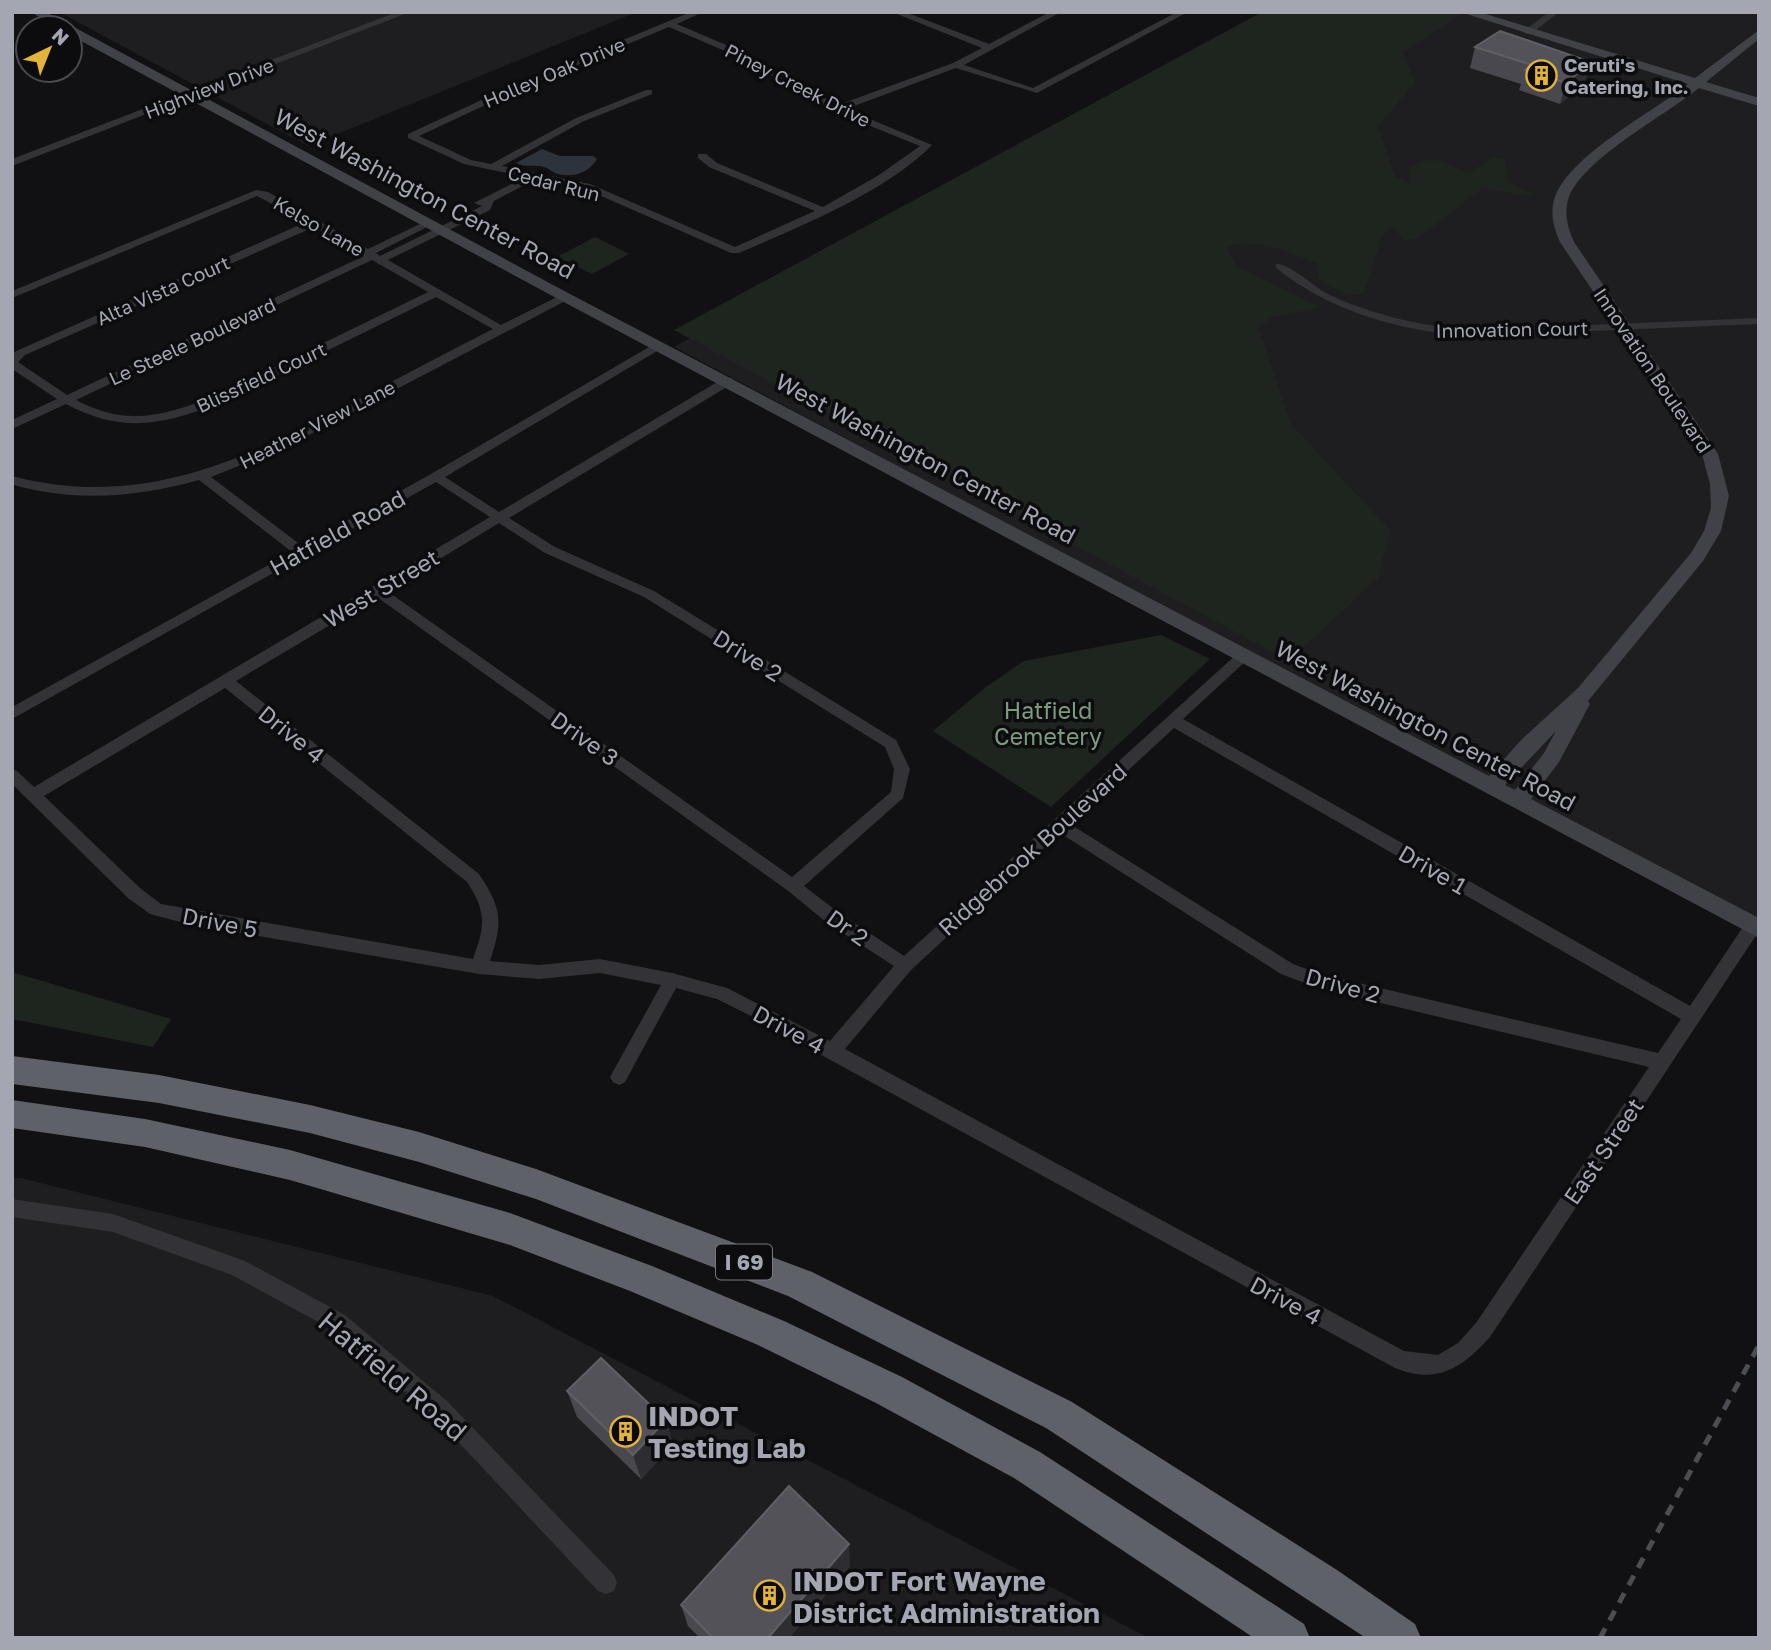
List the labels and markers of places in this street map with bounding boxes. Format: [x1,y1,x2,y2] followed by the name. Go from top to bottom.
[1564,53,1689,98] place label: Ceruti's Catering, Inc.
[1524,58,1558,92] building icon: Ceruti's Catering, Inc.
[648,1399,806,1464] place label: INDOT Testing Lab
[608,1414,642,1448] building icon: INDOT Testing Lab
[793,1564,1100,1629] place label: INDOT Fort Wayne District Administration
[753,1579,787,1613] building icon: INDOT Fort Wayne District Administration

